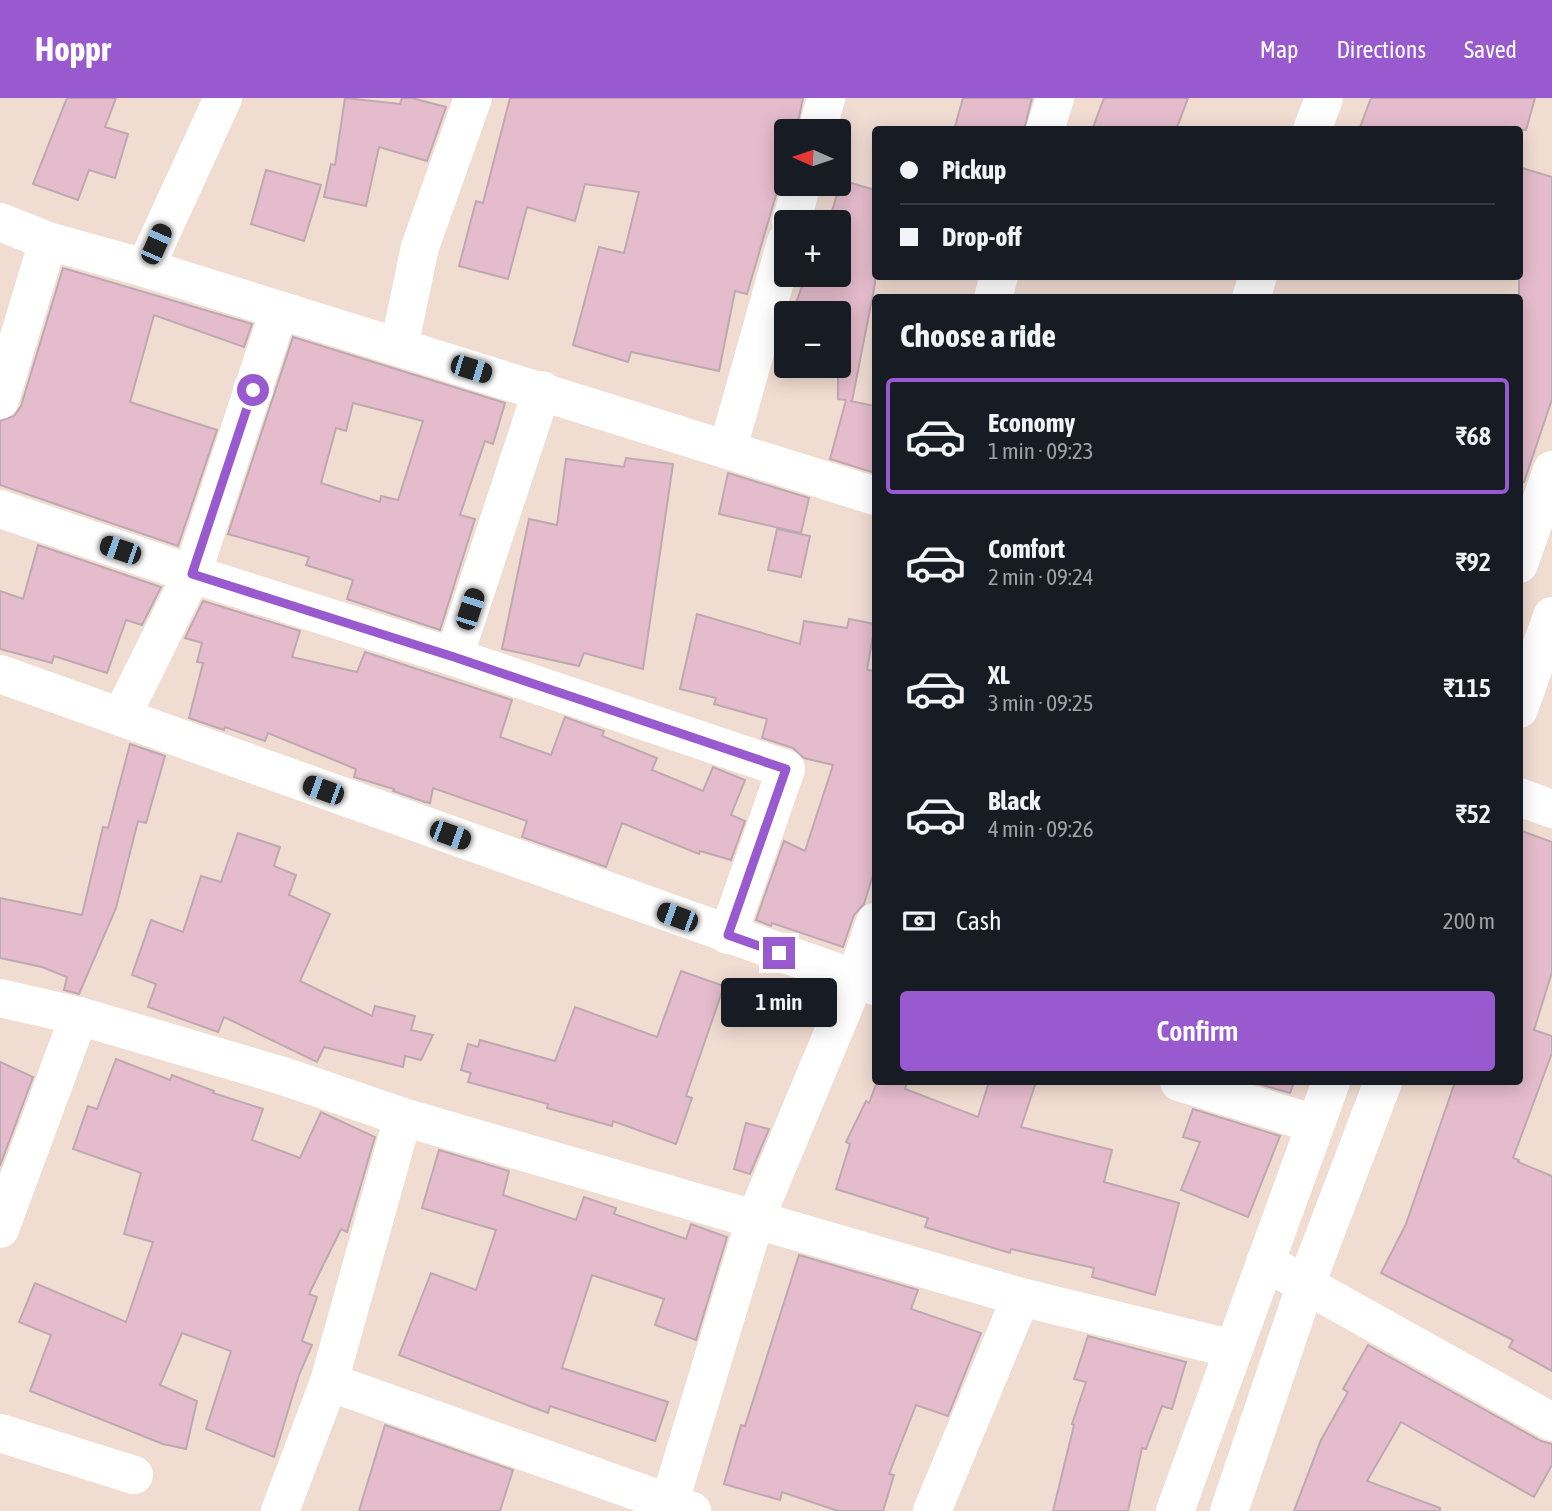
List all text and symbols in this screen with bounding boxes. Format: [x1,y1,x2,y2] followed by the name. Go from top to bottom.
[35,30,111,68] text: Hoppr
[1260,36,1298,63] text: Map
[1336,36,1426,63] text: Directions
[1464,36,1517,63] text: Saved
[774,119,850,196] north arrow
[774,119,851,378] map controls
[942,155,1006,185] text: Pickup
[774,210,851,287] button: +
[138,221,175,267] car
[942,222,1022,252] text: Drop-off
[774,301,851,378] button: −
[900,317,1056,354] text: Choose a ride
[448,353,495,385] car
[237,374,269,406] route start
[904,405,967,468] icon: car
[988,408,1075,438] text: Economy
[1455,421,1491,451] text: ₹68
[988,438,1094,464] text: 1 min · 09:23
[904,531,967,594] icon: car
[97,533,144,567] car
[988,534,1065,564] text: Comfort
[1455,547,1491,577] text: ₹92
[988,564,1094,590] text: 2 min · 09:24
[454,586,487,632] car
[904,657,967,720] icon: car
[988,660,1010,690] text: XL
[1443,673,1491,703] text: ₹115
[988,690,1094,716] text: 3 min · 09:25
[300,773,347,807] car
[904,783,967,846] icon: car
[988,786,1040,816] text: Black
[1455,799,1491,829] text: ₹52
[988,816,1094,842] text: 4 min · 09:26
[427,818,474,852] car
[654,900,701,934] car
[900,902,938,940] icon: cash
[956,906,1002,936] text: Cash
[1443,908,1495,934] text: 200 m
[763,937,795,969] route end
[721,978,837,1026] callout: 1 min
[756,989,802,1015] text: 1 min
[900,991,1495,1071] button: Confirm

